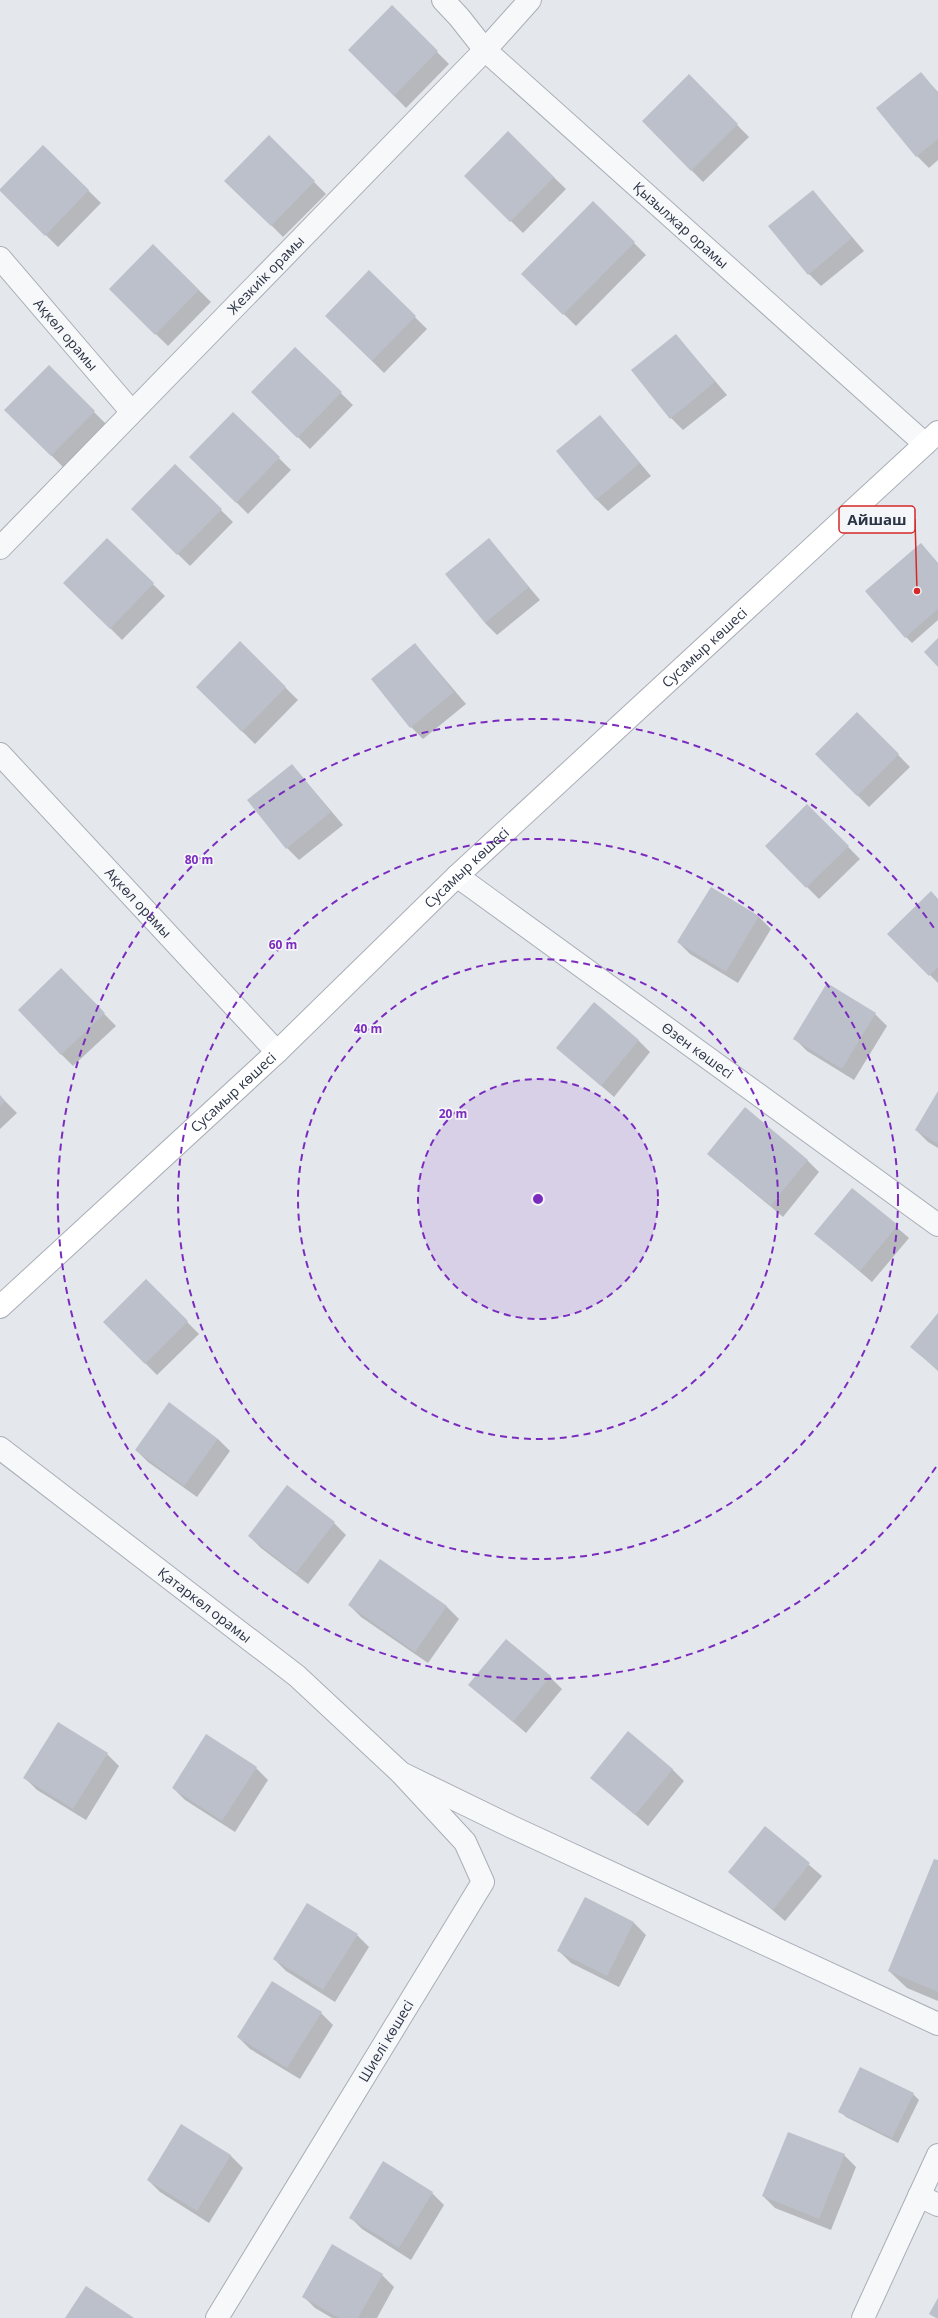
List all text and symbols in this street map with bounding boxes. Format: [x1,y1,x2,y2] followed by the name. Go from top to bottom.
[629,177,733,273] street label: Қызылжар орамы
[223,231,308,318] street label: Жезкиік орамы
[30,294,102,375] street label: Ақкөл орамы
[839,506,915,533] callout: Айшаш
[847,509,907,529] text: Айшаш
[657,603,751,691] street label: Сусамыр көшесі
[420,823,513,912] street label: Сусамыр көшесі
[185,851,213,868] text: 80 m
[101,863,176,942] street label: Ақкөл орамы
[269,936,297,953] text: 60 m
[658,1018,737,1082] street label: Өзен көшесі
[354,1020,382,1037] text: 40 m
[186,1048,280,1136] street label: Сусамыр көшесі
[439,1105,467,1122] text: 20 m
[531,1192,545,1206] centre of rings
[154,1563,256,1647] street label: Қатаркөл орамы
[354,1996,418,2085] street label: Шиелі көшесі

